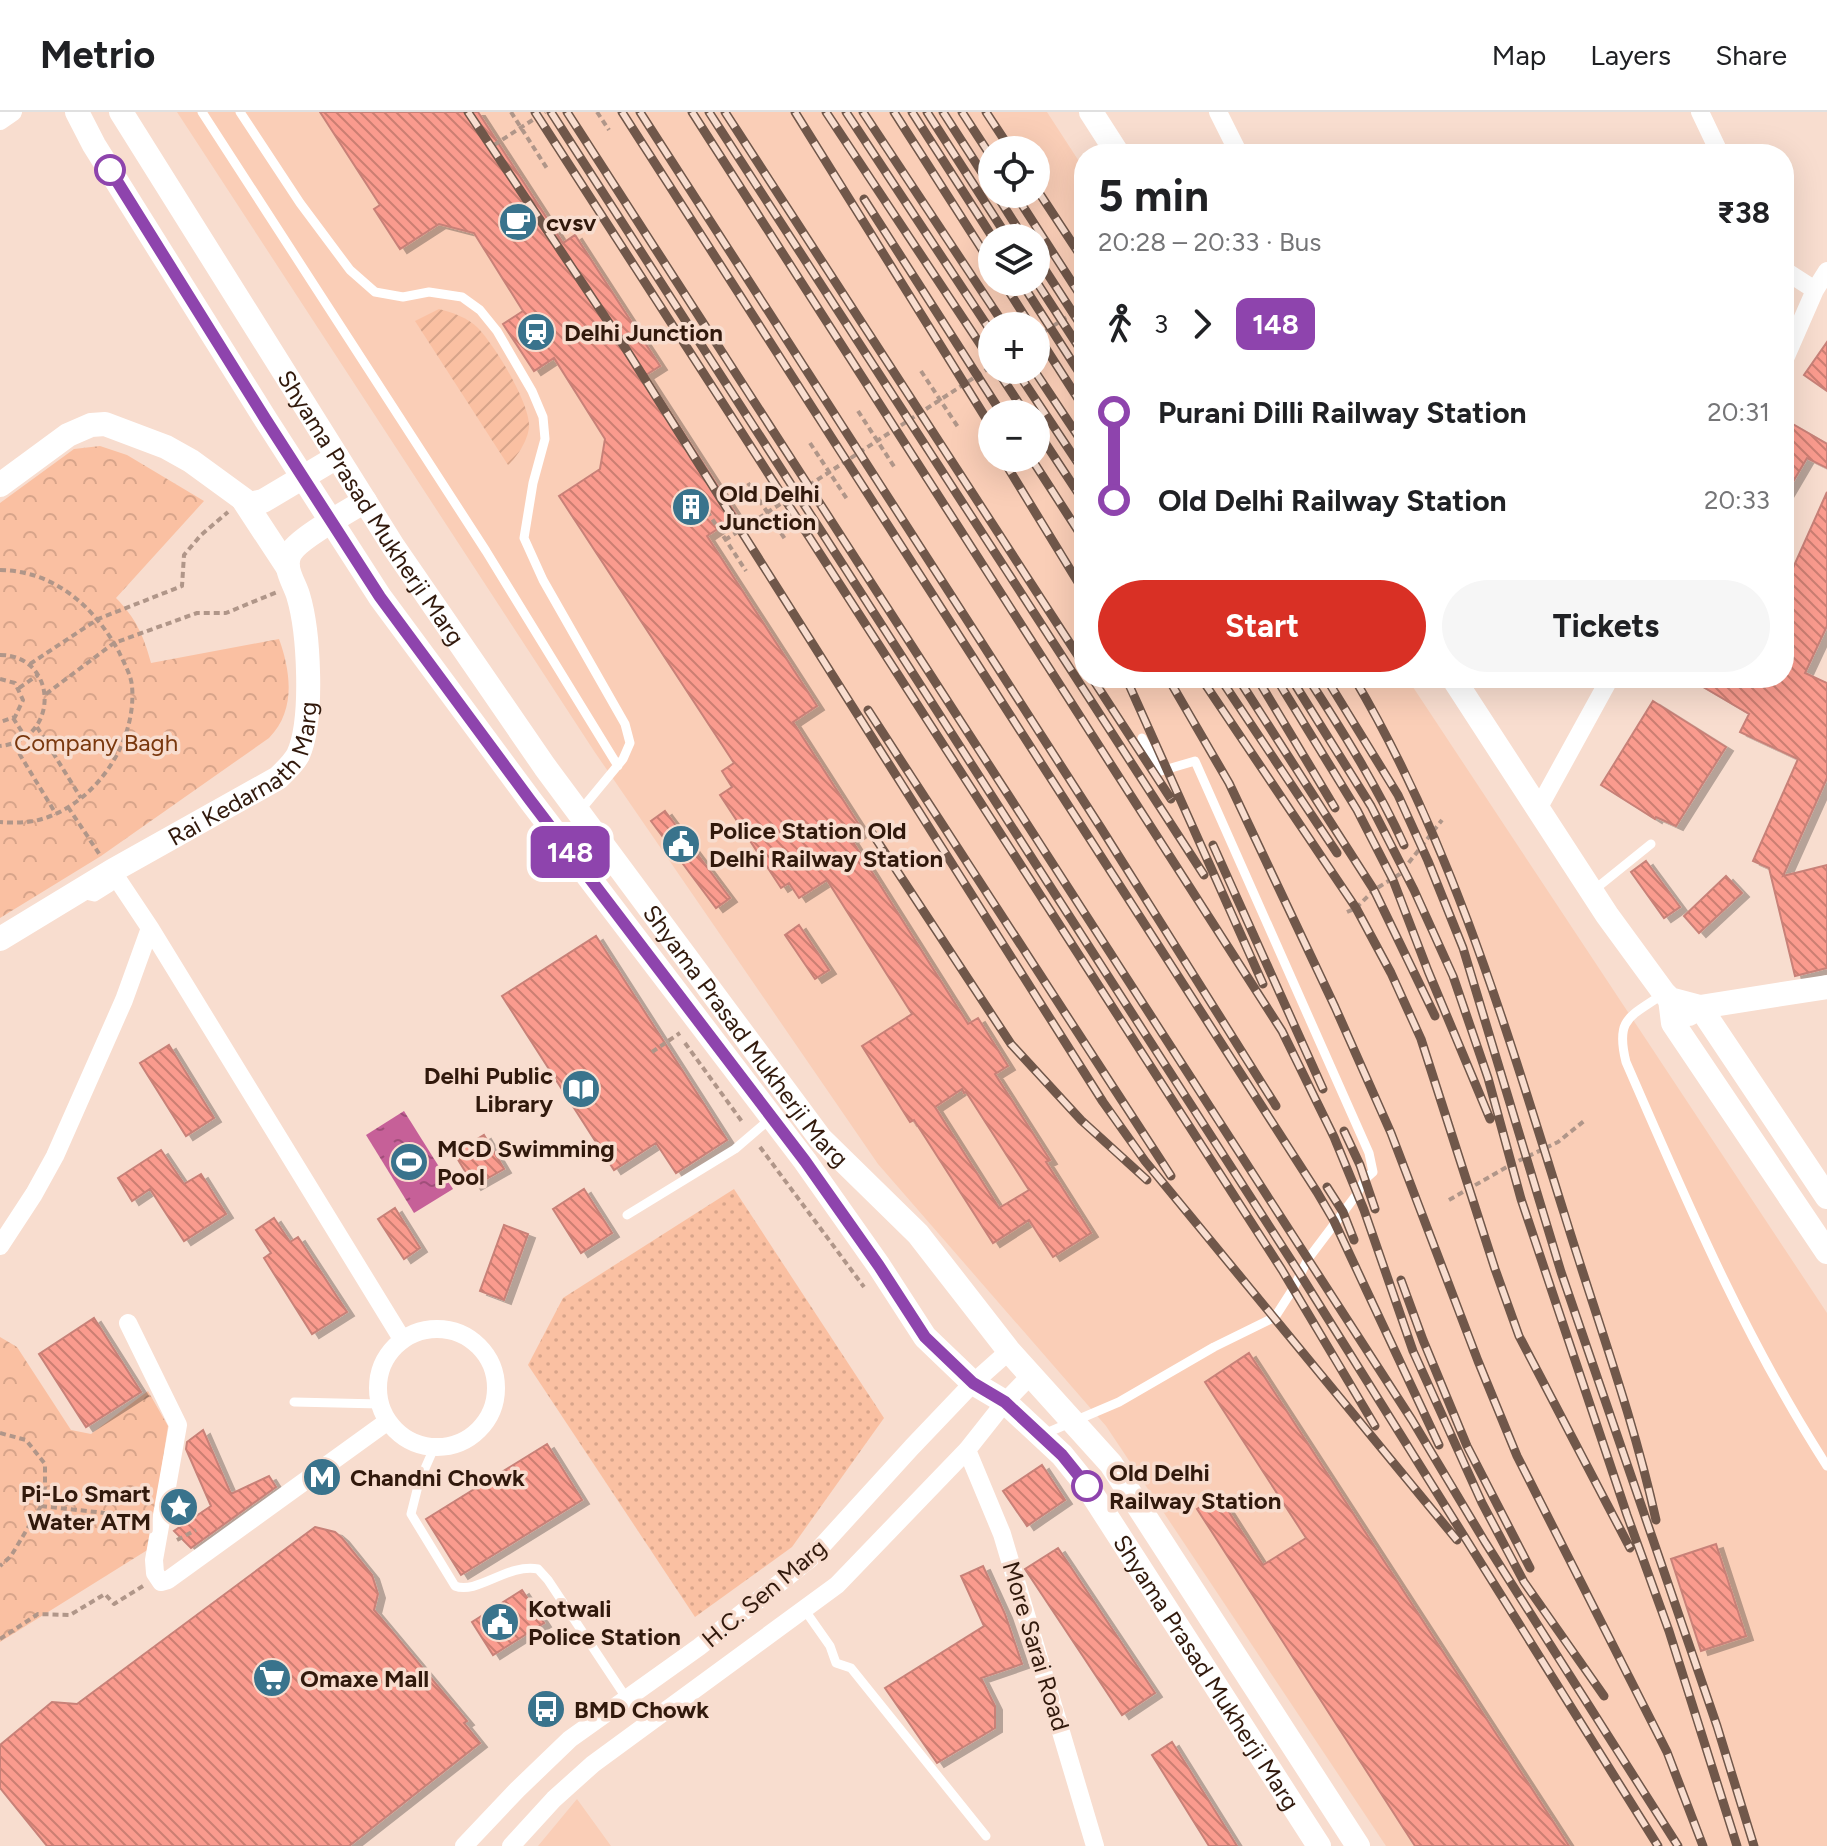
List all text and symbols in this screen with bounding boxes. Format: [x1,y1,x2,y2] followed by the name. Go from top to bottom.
[40,32,155,78] text: Metrio
[1492,38,1546,72] text: Map
[1590,38,1671,72] text: Layers
[1715,38,1787,72] text: Share
[978,136,1050,472] map controls
[978,136,1050,208] button: locate
[95,155,125,185] unlabelled marker
[1098,169,1209,222] text: 5 min
[1717,194,1770,231] text: ₹38
[497,201,539,243] cafe icon: cvsv
[546,208,597,237] place label: cvsv
[978,224,1050,296] button: layers
[1098,226,1321,258] text: 20:28 – 20:33 · Bus
[1098,302,1142,346] icon: walk
[1180,302,1224,346] icon: forward
[1252,307,1299,341] text: 148
[1154,308,1168,340] text: 3
[515,311,557,353] station icon: Delhi Junction
[978,312,1050,384] button: +
[564,318,723,347] place label: Delhi Junction
[272,365,471,650] street label: Shyama Prasad Mukherji Marg
[1158,394,1527,431] text: Purani Dilli Railway Station
[1707,396,1770,428] text: 20:31
[978,400,1050,472] button: −
[719,479,820,536] place label: Old Delhi Junction
[1158,482,1507,519] text: Old Delhi Railway Station
[1704,484,1770,516] text: 20:33
[670,486,712,528] building icon: Old Delhi Junction
[1098,580,1426,672] button: Start
[1442,580,1770,672] button: Tickets
[163,700,322,851] street label: Rai Kedarnath Marg
[14,728,178,757] park label: Company Bagh
[709,816,943,873] place label: Police Station Old Delhi Railway Station
[660,823,702,865] public building icon: Police Station Old Delhi Railway Station
[524,826,616,878] line badge: 148
[547,835,593,869] text: 148
[637,899,855,1173] street label: Shyama Prasad Mukherji Marg
[424,1061,553,1118] place label: Delhi Public Library
[560,1068,602,1110] library icon: Delhi Public Library
[437,1134,615,1191] place label: MCD Swimming Pool
[388,1141,430,1183] sports icon: MCD Swimming Pool
[301,1456,343,1498] metro station icon: Chandni Chowk
[1109,1458,1281,1515] place label: Old Delhi Railway Station
[350,1463,525,1492] place label: Chandni Chowk
[1072,1471,1102,1501] marker: Old Delhi Railway Station
[21,1479,151,1536] place label: Pi-Lo Smart Water ATM
[158,1486,200,1528] place icon: Pi-Lo Smart Water ATM
[1108,1529,1306,1815] street label: Shyama Prasad Mukherji Marg
[696,1533,832,1653] street label: H.C. Sen Marg
[996,1558,1076,1734] street label: More Sarai Road
[528,1594,681,1651] place label: Kotwali Police Station
[479,1601,521,1643] public building icon: Kotwali Police Station
[251,1657,293,1699] supermarket icon: Omaxe Mall
[300,1664,429,1693] place label: Omaxe Mall
[525,1688,567,1730] bus stop icon: BMD Chowk
[574,1695,709,1724] place label: BMD Chowk

